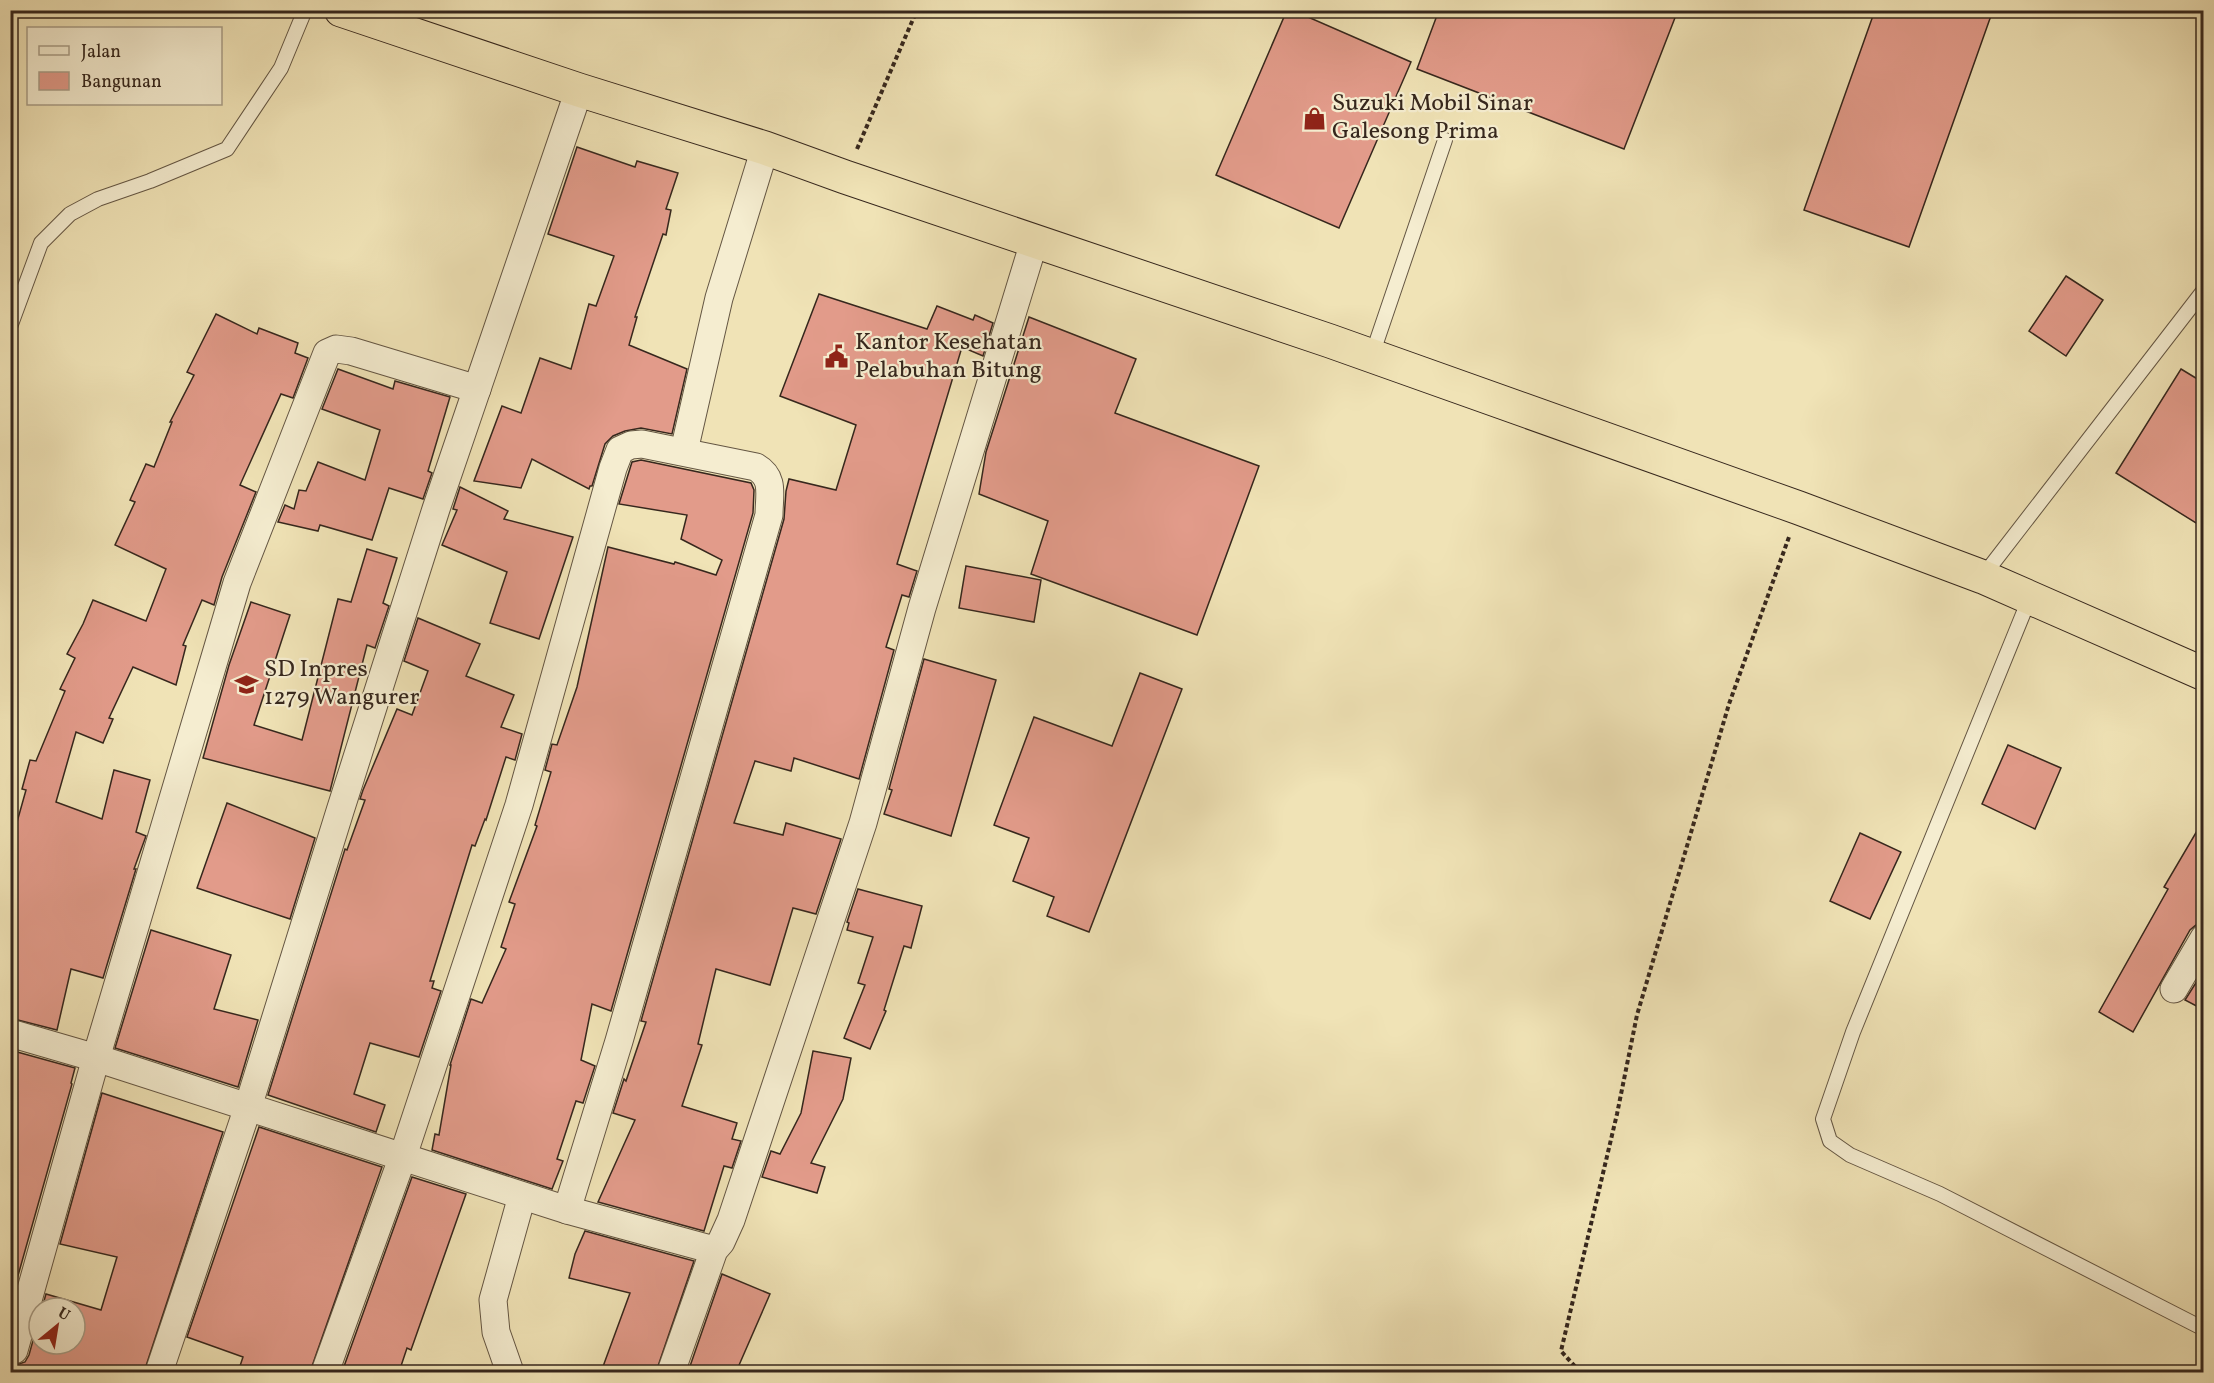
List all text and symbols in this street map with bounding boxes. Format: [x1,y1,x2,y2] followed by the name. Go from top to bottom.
[27,27,222,105] legend
[81,40,121,65] text: Jalan
[81,70,162,95] text: Bangunan
[1332,87,1533,149] place label: Suzuki Mobil Sinar Galesong Prima
[1301,105,1327,131] shop icon: Suzuki Mobil Sinar Galesong Prima
[855,326,1042,388] place label: Kantor Kesehatan Pelabuhan Bitung
[824,344,850,370] public building icon: Kantor Kesehatan Pelabuhan Bitung
[264,653,420,715] place label: SD Inpres 1279 Wangurer
[233,671,259,697] school or university icon: SD Inpres 1279 Wangurer
[27,1296,87,1356] north arrow
[53,1302,74,1327] text: U

